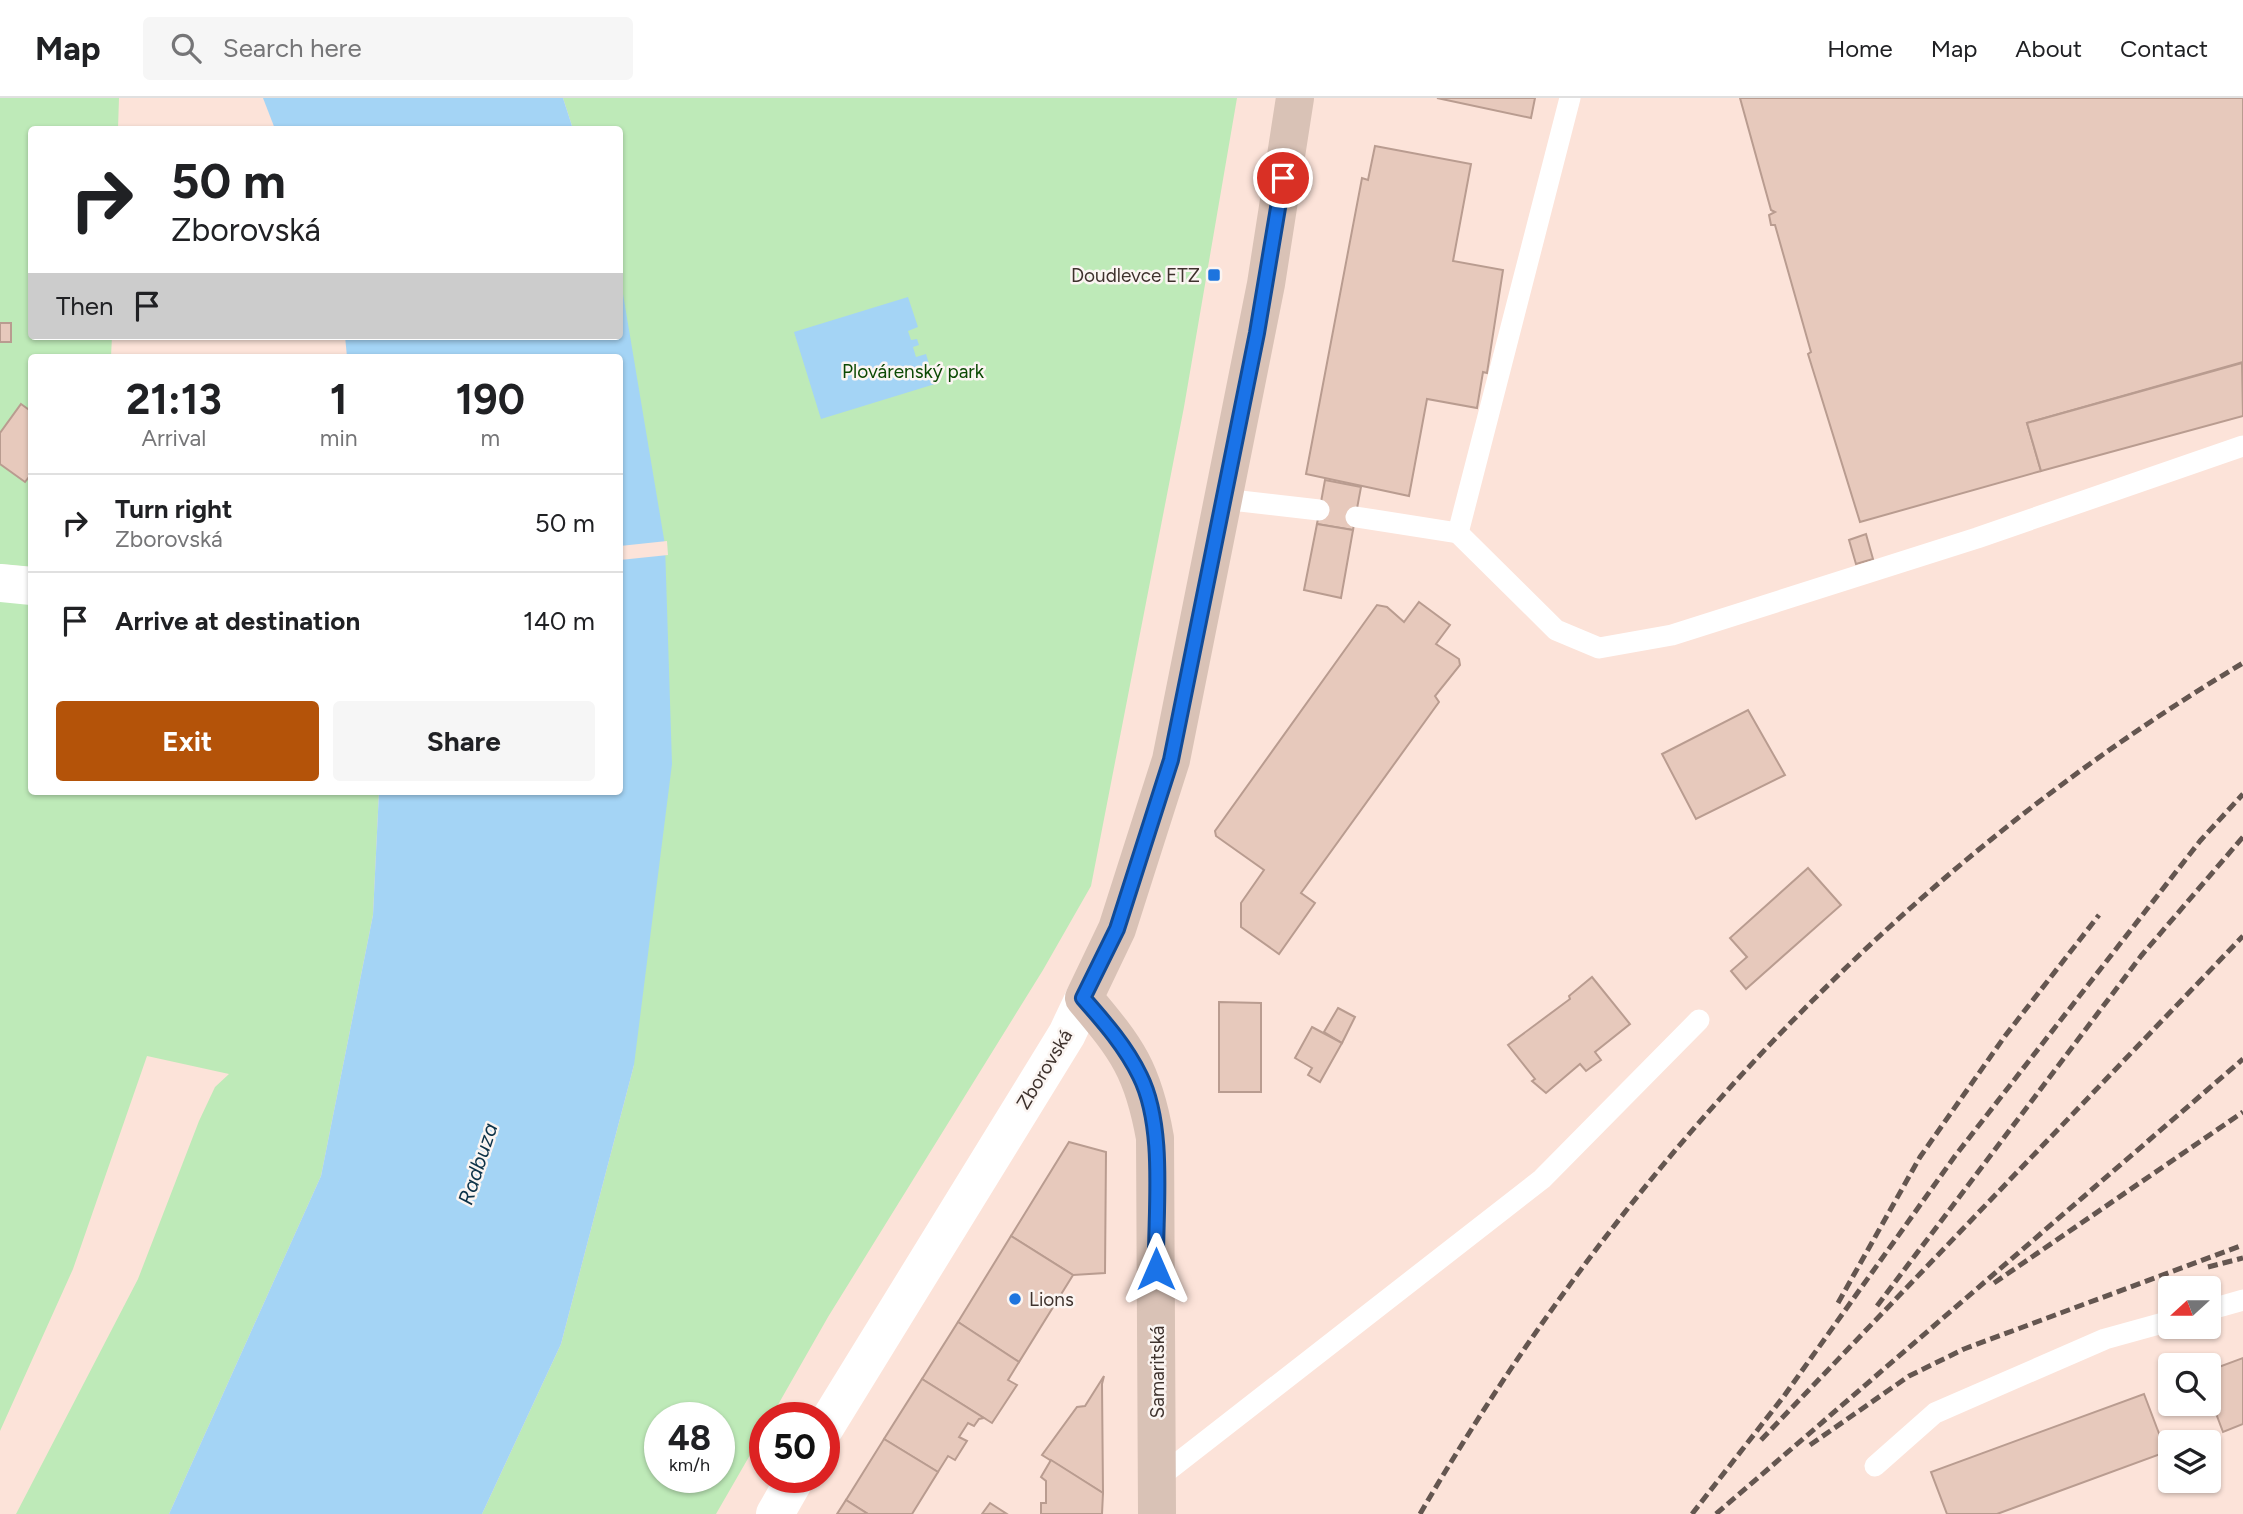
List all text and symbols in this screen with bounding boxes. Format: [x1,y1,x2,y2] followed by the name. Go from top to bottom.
[143,17,633,80] search box
[35,29,101,68] text: Map
[167,29,205,67] icon: search
[223,32,362,64] text: Search here
[1827,34,1893,63] text: Home
[1931,34,1977,63] text: Map
[2015,34,2082,63] text: About
[2120,34,2208,63] text: Contact
[1253,148,1313,208] pin
[171,151,286,210] text: 50 m
[56,154,147,245] icon: right
[1264,159,1302,197] icon: arrive
[171,211,321,249] text: Zborovská
[1071,264,1200,287] place label: Doudlevce ETZ
[1206,267,1222,283] marker: Doudlevce ETZ
[128,287,166,325] icon: arrive
[56,290,114,322] text: Then
[842,360,985,383] park label: Plovárenský park
[126,374,222,425] text: 21:13
[330,374,348,425] text: 1
[456,374,525,425] text: 190
[141,424,206,452] text: Arrival
[320,424,358,452] text: min
[480,424,500,452] text: m
[115,493,232,525] text: Turn right
[56,504,94,542] icon: right
[535,507,595,539] text: 50 m
[115,525,223,553] text: Zborovská
[56,602,94,640] icon: arrive
[115,605,360,637] text: Arrive at destination
[523,605,595,637] text: 140 m
[56,701,319,781] button: Exit
[333,701,595,781] button: Share
[1012,1025,1077,1113] street label: Zborovská
[453,1120,502,1208] water label: Radbuza
[1119,1232,1193,1306] position arrow
[2158,1276,2221,1339] north arrow
[2158,1276,2221,1493] map controls
[1029,1288,1074,1311] place label: Lions
[1007,1291,1023,1307] marker: Lions
[1146,1326,1169,1418] street label: Samaritská
[2158,1353,2221,1416] button: search
[749,1402,840,1493] speed limit sign: 50
[668,1417,711,1459] text: 48
[2158,1430,2221,1493] button: layers
[669,1454,710,1476] text: km/h

